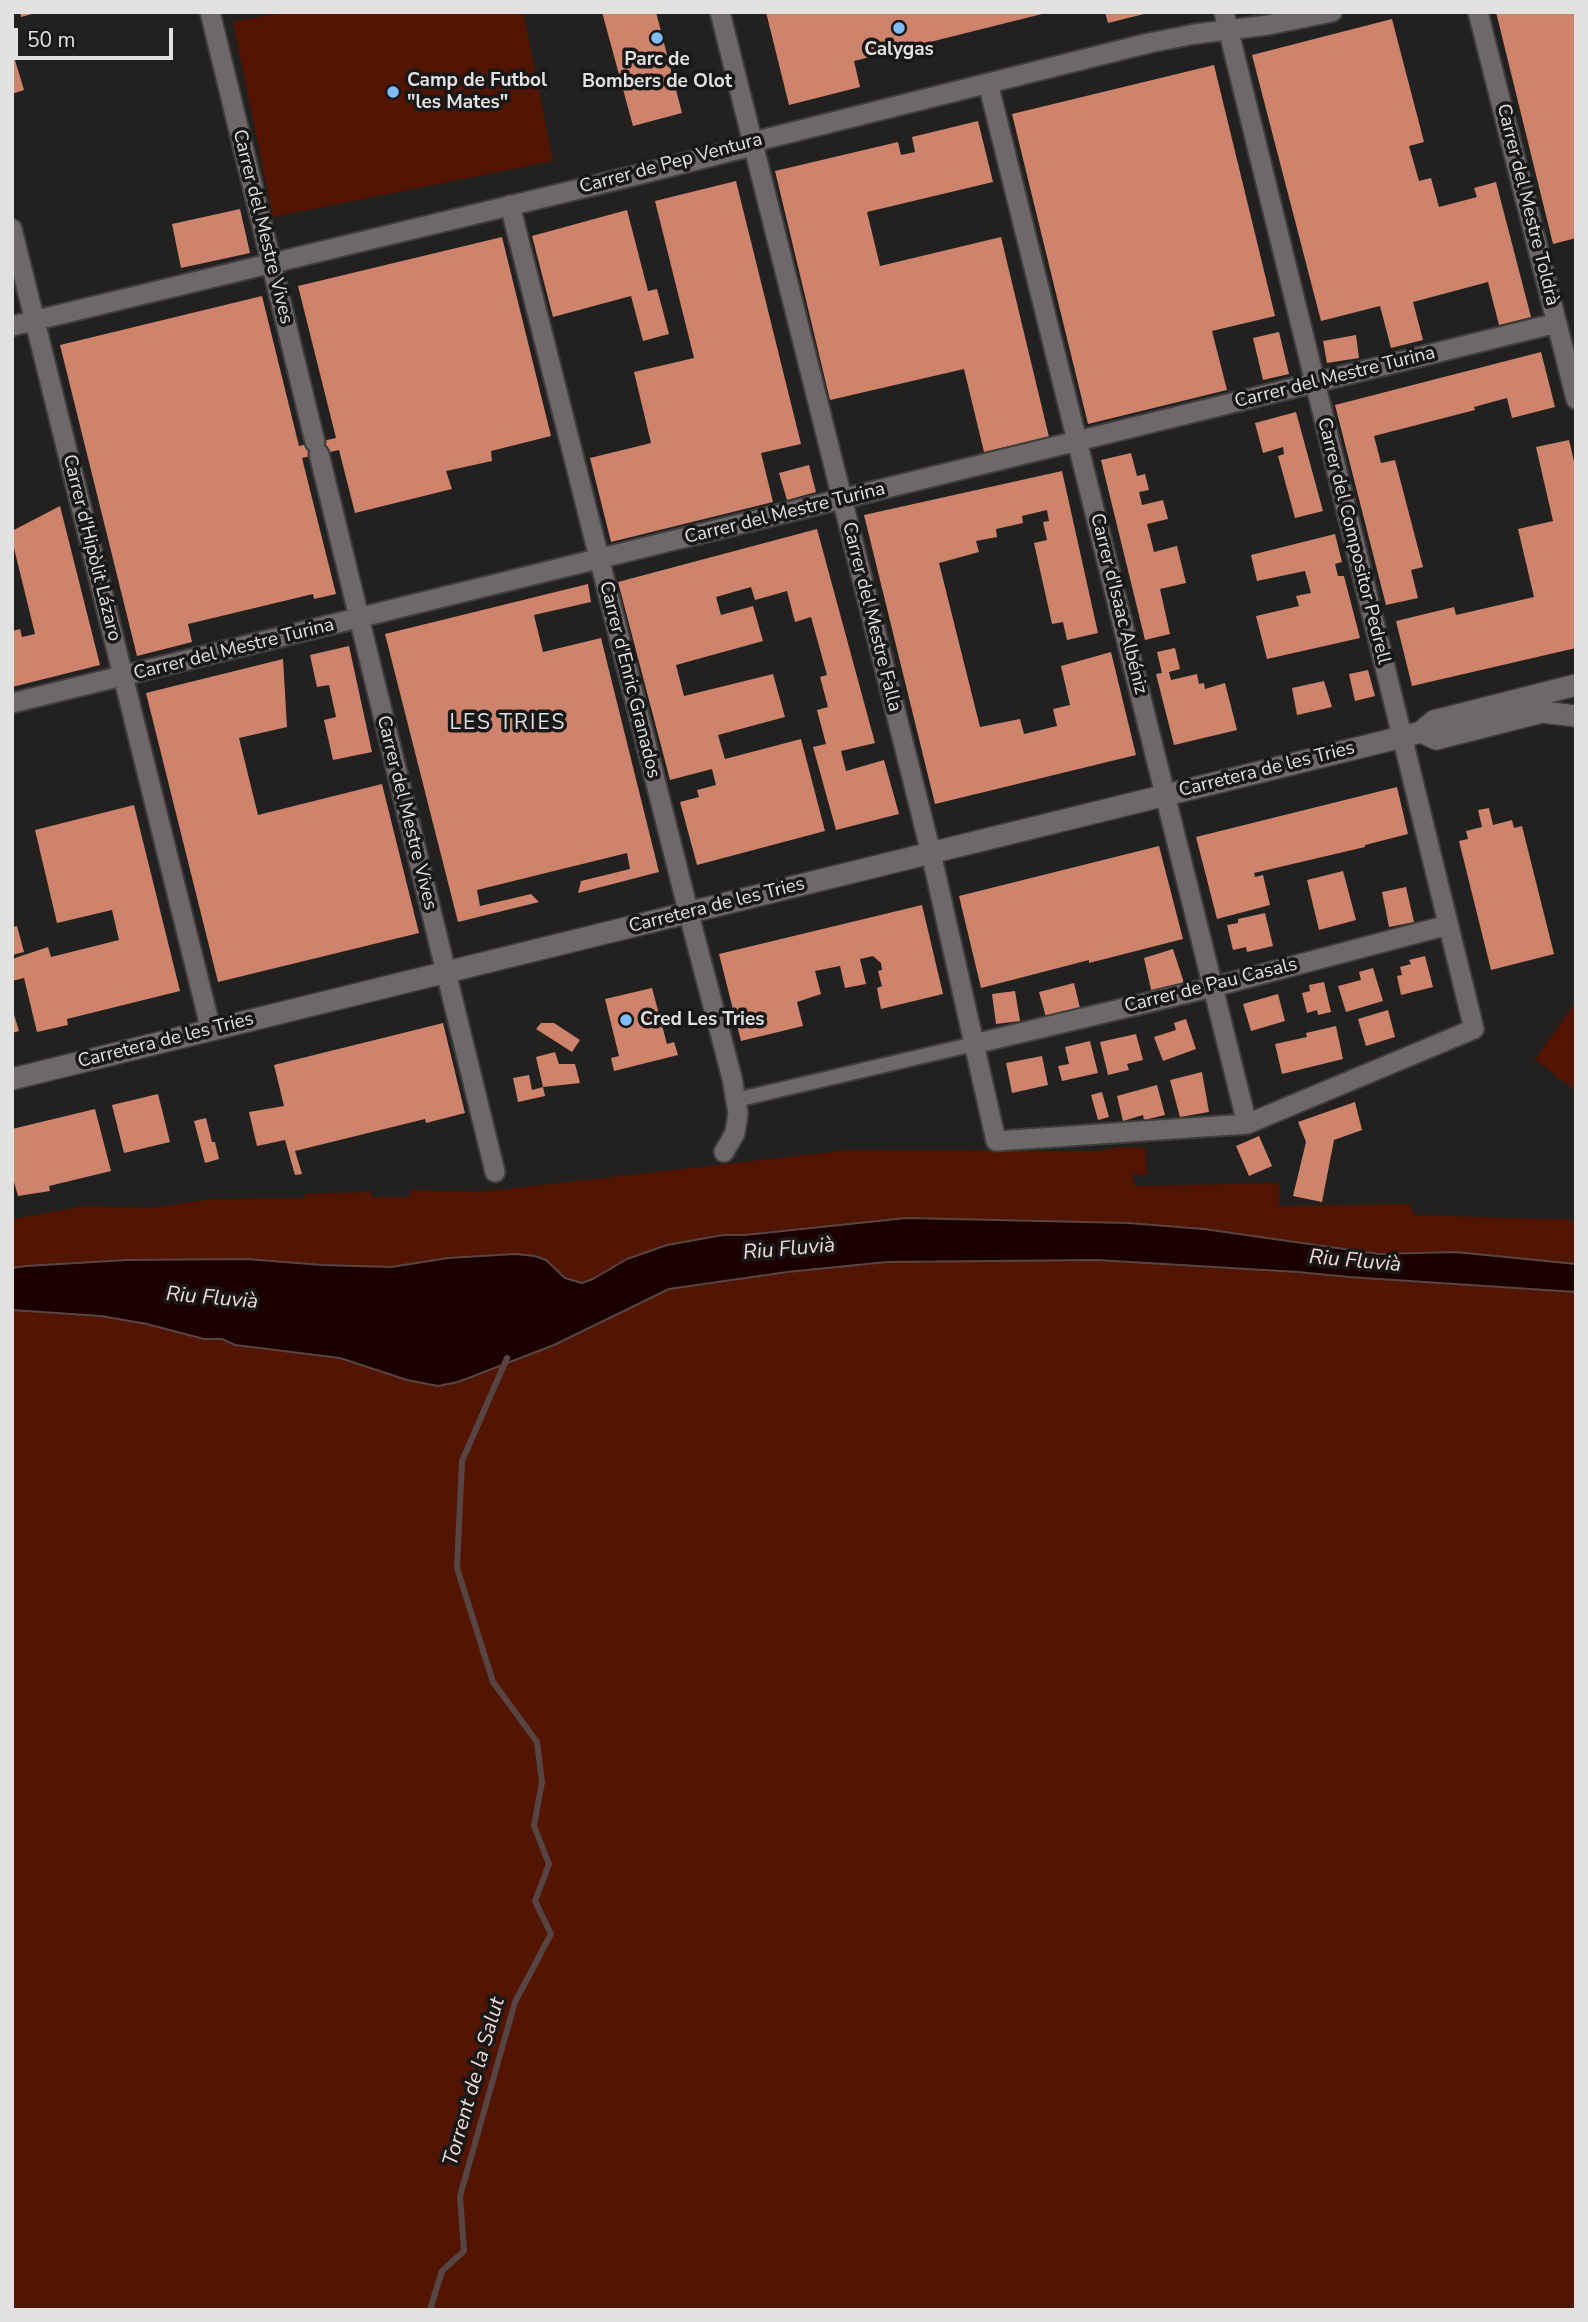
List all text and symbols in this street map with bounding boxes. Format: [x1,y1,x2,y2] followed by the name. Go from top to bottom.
[18,14,177,58] scale bar
[891,20,907,36] marker: Calygas
[27,26,76,54] text: 50 m
[649,30,665,46] marker: Parc de Bombers de Olot
[864,39,934,61] place label: Calygas
[582,49,732,93] place label: Parc de Bombers de Olot
[407,70,547,114] place label: Camp de Futbol "les Mates"
[385,84,401,100] marker: Camp de Futbol "les Mates"
[1491,102,1563,308] street label: Carrer del Mestre Toldrà
[227,127,297,327] street label: Carrer del Mestre Vives
[577,129,765,199] street label: Carrer de Pep Ventura
[1232,342,1438,414] street label: Carrer del Mestre Turina
[1311,415,1395,667] street label: Carrer del Compositor Pedrell
[57,452,125,644] street label: Carrer d'Hipòlit Lázaro
[682,478,888,550] street label: Carrer del Mestre Turina
[1084,511,1152,697] street label: Carrer d'Isaac Albéniz
[836,520,906,714] street label: Carrer del Mestre Falla
[593,579,665,781] street label: Carrer d'Enric Granados
[131,614,337,686] street label: Carrer del Mestre Turina
[451,711,565,737] district label: LES TRIES
[371,713,441,913] street label: Carrer del Mestre Vives
[1177,737,1357,803] street label: Carretera de les Tries
[627,873,807,939] street label: Carretera de les Tries
[1122,953,1300,1019] street label: Carrer de Pau Casals
[76,1008,256,1074] street label: Carretera de les Tries
[640,1009,764,1031] place label: Cred Les Tries
[618,1012,634,1028] marker: Cred Les Tries
[742,1233,836,1267] water label: Riu Fluvià
[1308,1245,1402,1279] water label: Riu Fluvià
[165,1282,259,1316] water label: Riu Fluvià
[439,1995,511,2169] water label: Torrent de la Salut

